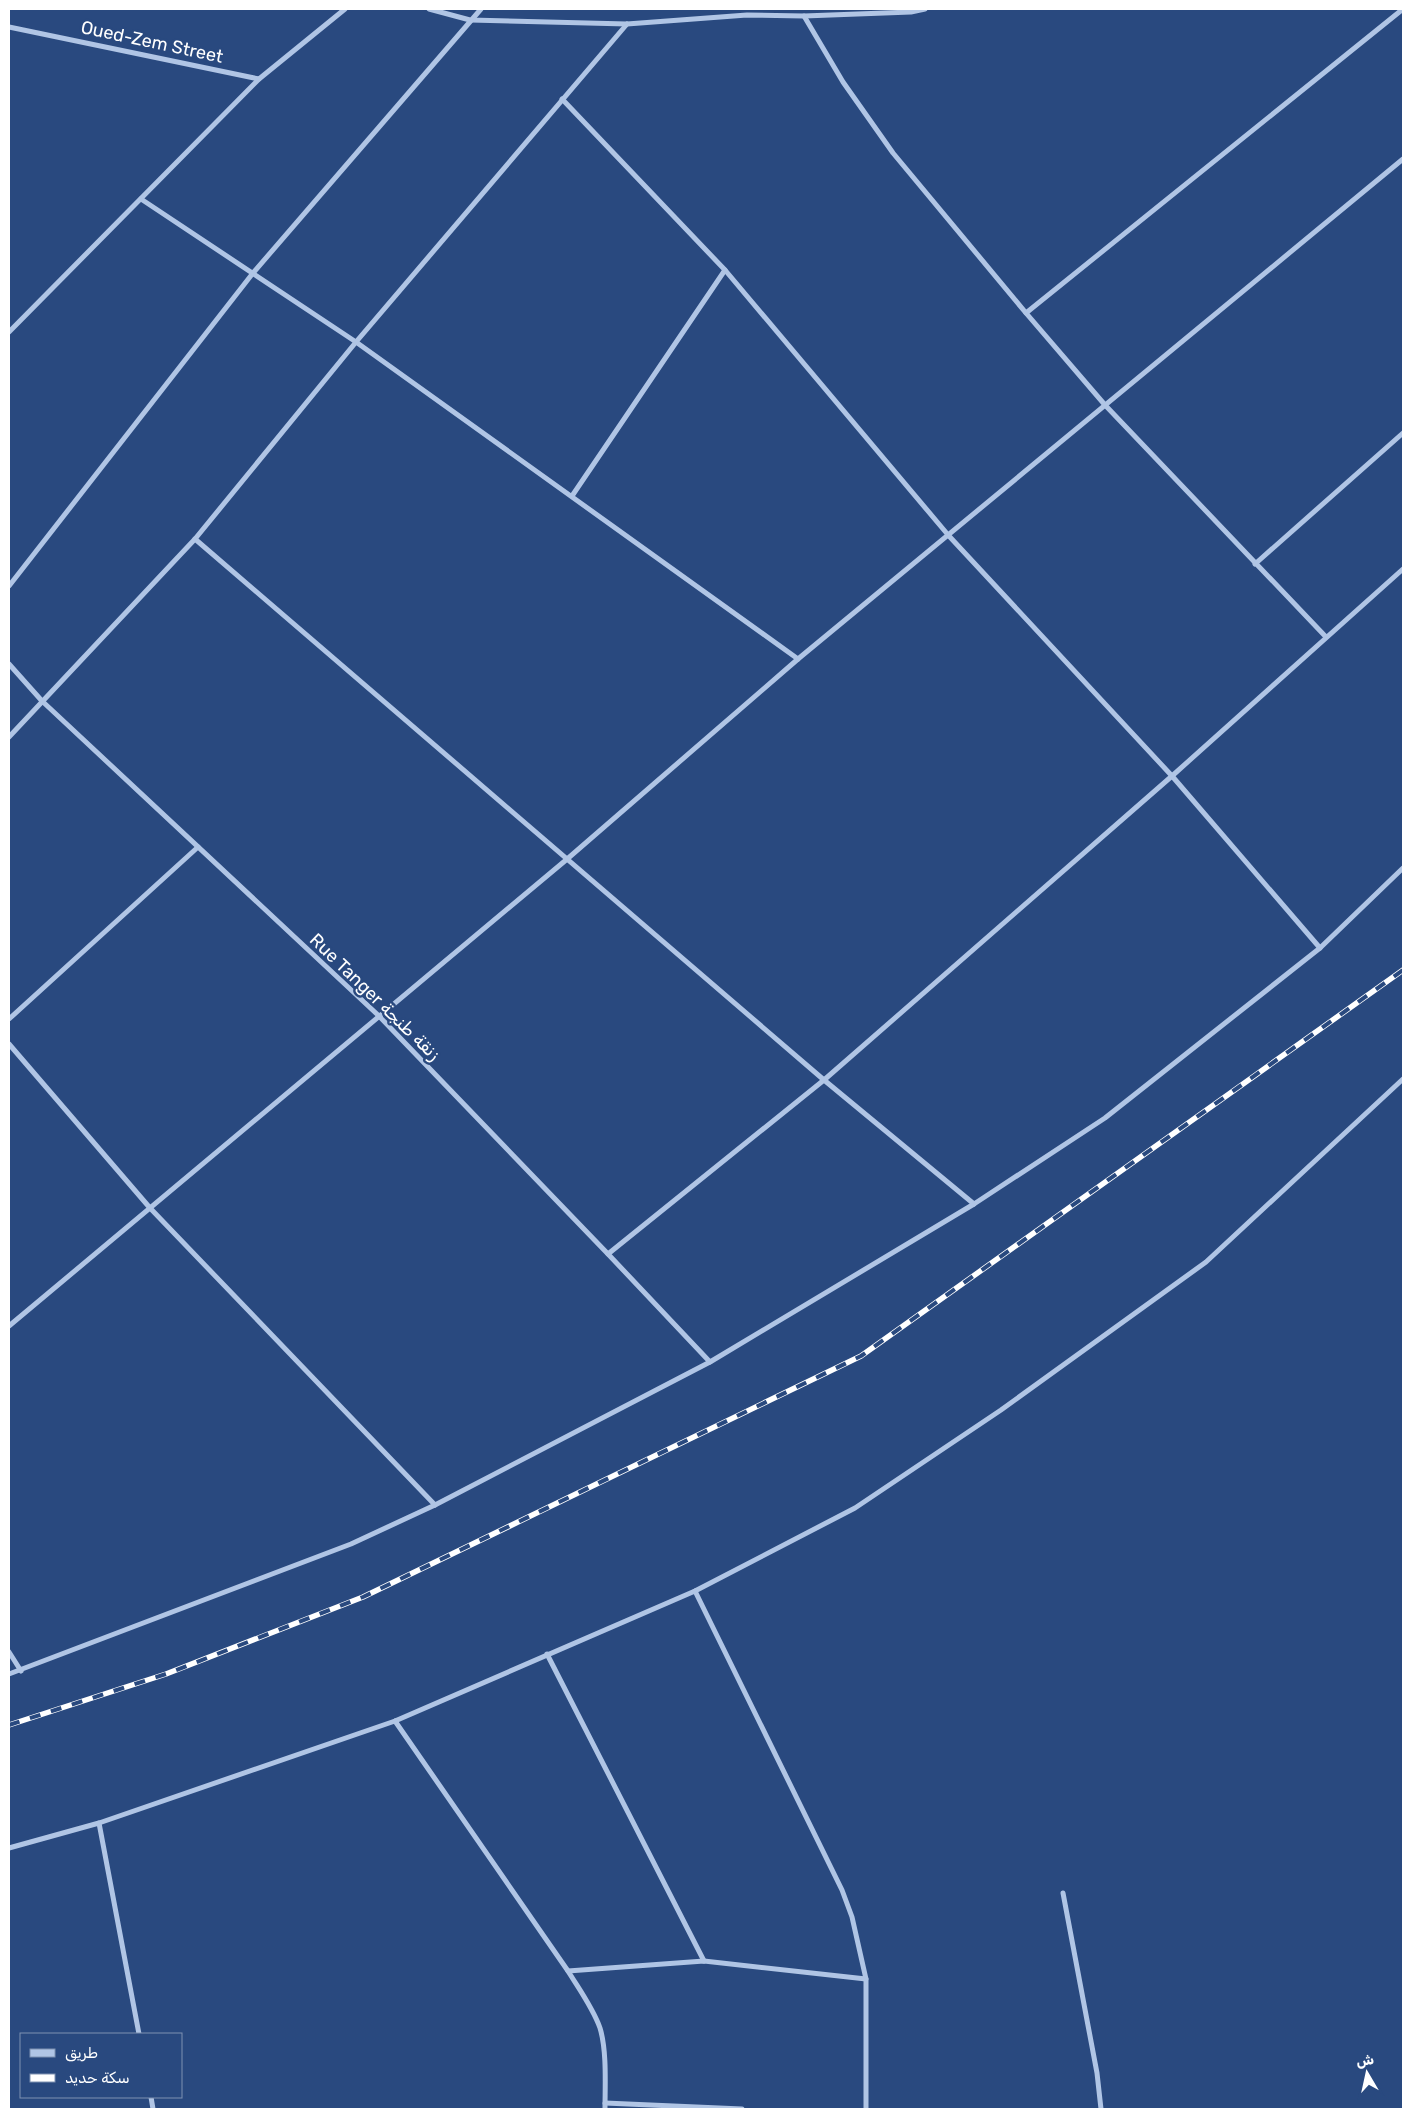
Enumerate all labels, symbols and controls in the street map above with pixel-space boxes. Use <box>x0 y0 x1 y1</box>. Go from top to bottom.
street label: Oued-Zem Street <box>79 16 225 68</box>
street label: Rue Tanger زنقة طنجة <box>305 929 445 1065</box>
legend <box>20 2033 182 2098</box>
text: طريق <box>65 2044 98 2062</box>
north arrow <box>1342 2048 1392 2098</box>
text: ش <box>1355 2051 1375 2070</box>
text: سكة حديد <box>65 2069 130 2087</box>

